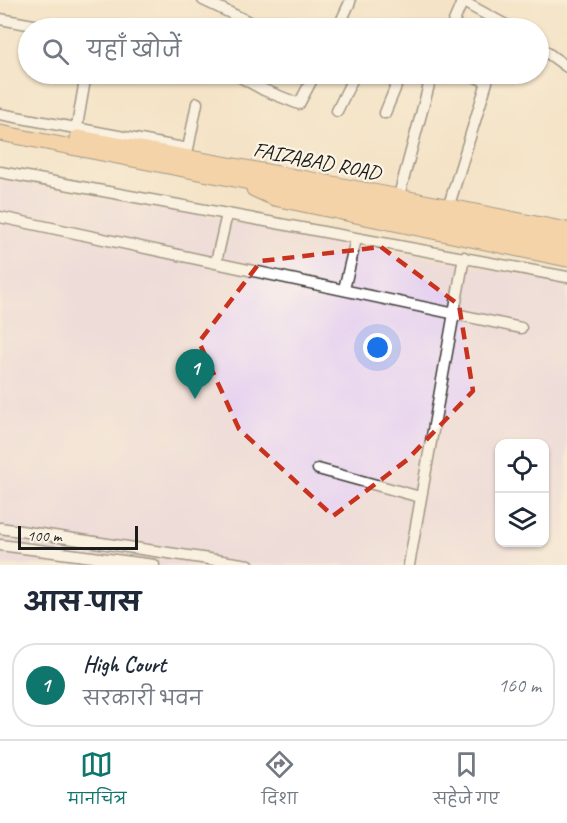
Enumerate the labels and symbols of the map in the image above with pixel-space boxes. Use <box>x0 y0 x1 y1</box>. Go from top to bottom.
street label: FAIZABAD ROAD <box>251 136 384 186</box>
your location <box>363 333 392 362</box>
pin: 1 <box>176 350 214 399</box>
scale bar <box>18 523 138 550</box>

